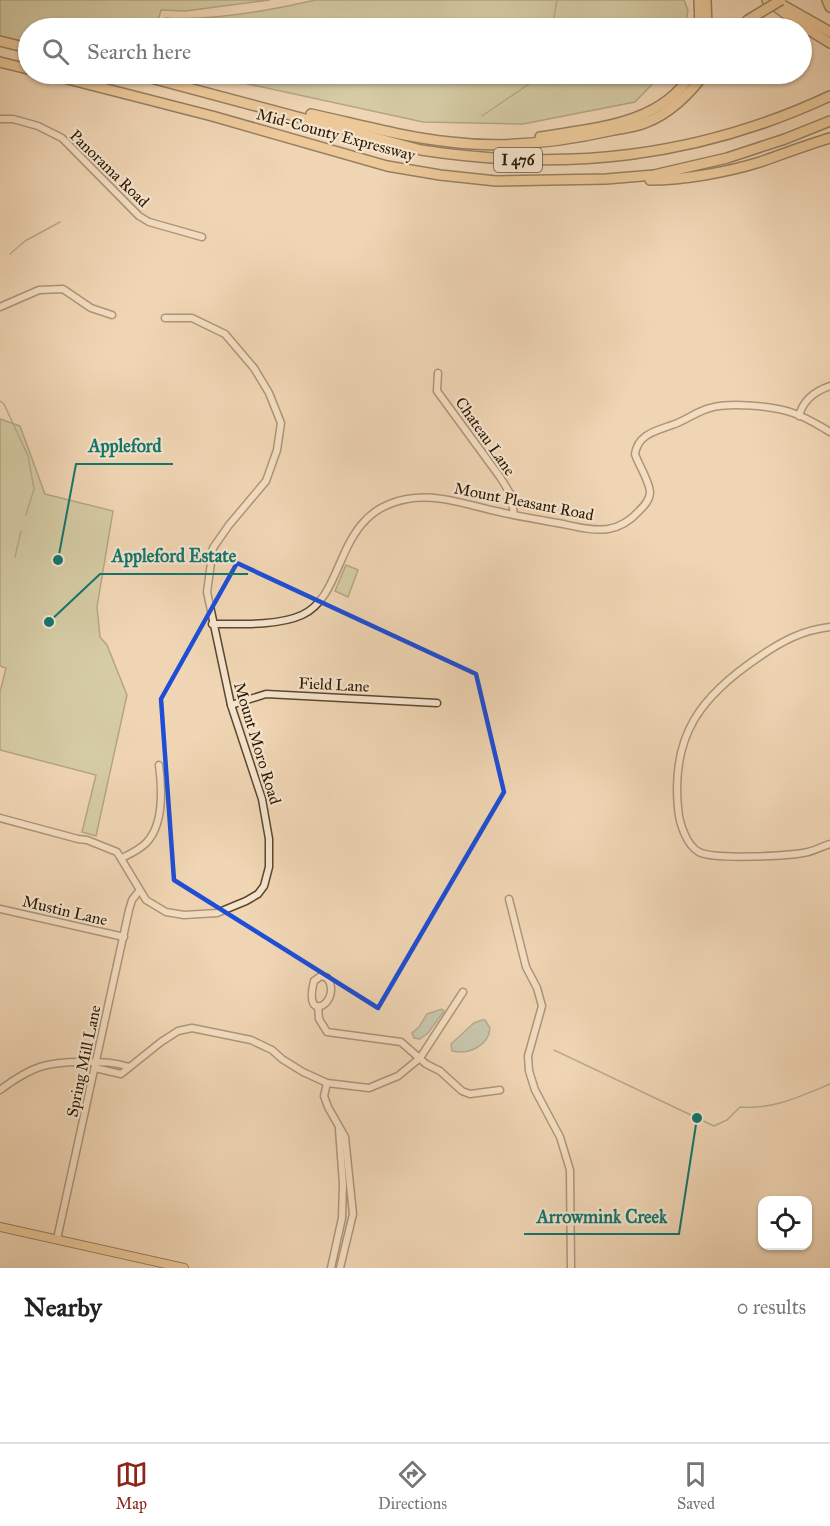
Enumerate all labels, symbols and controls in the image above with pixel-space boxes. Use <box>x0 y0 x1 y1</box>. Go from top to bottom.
search box <box>18 18 812 84</box>
icon: search <box>39 35 72 68</box>
text: Search here <box>87 38 191 65</box>
street label: Mid-County Expressway <box>254 104 418 165</box>
street label: Panorama Road <box>66 126 153 211</box>
road number: I 476 <box>494 148 542 172</box>
street label: Chateau Lane <box>452 393 520 479</box>
callout: Appleford <box>76 428 173 464</box>
text: Appleford <box>87 435 163 458</box>
street label: Mount Pleasant Road <box>452 479 595 524</box>
callout: Appleford Estate <box>100 538 248 574</box>
text: Appleford Estate <box>111 545 237 568</box>
street label: Field Lane <box>298 673 370 696</box>
street label: Mount Moro Road <box>230 680 285 807</box>
street label: Mustin Lane <box>20 891 110 930</box>
street label: Spring Mill Lane <box>62 1003 106 1119</box>
map controls <box>758 1196 812 1250</box>
button: locate <box>758 1196 812 1250</box>
callout: Arrowmink Creek <box>524 1198 679 1234</box>
text: Arrowmink Creek <box>536 1206 668 1228</box>
text: Nearby <box>24 1291 102 1323</box>
text: 0 results <box>737 1295 806 1319</box>
tab: Map <box>115 1458 148 1513</box>
tab: Directions <box>378 1458 447 1513</box>
tab: Saved <box>677 1458 715 1513</box>

